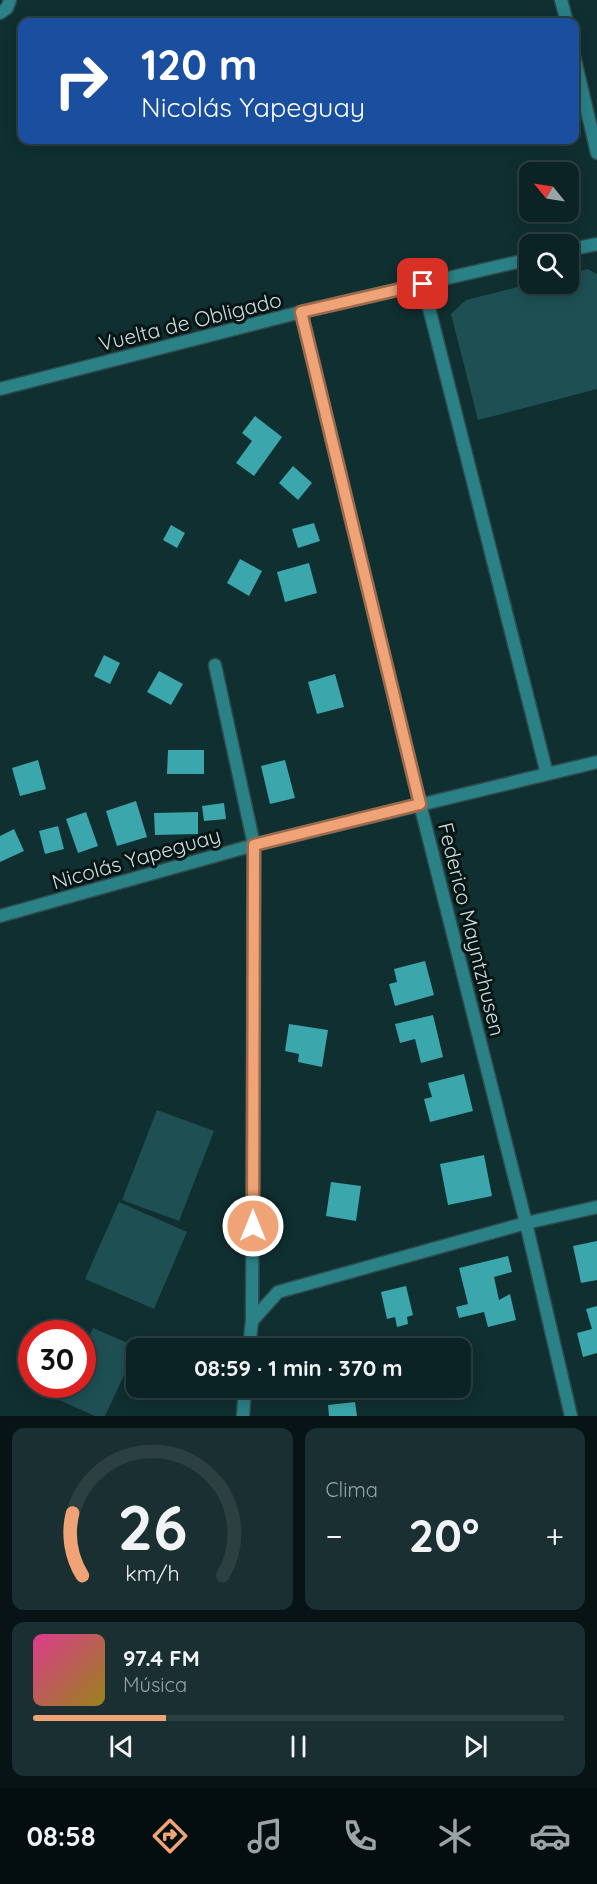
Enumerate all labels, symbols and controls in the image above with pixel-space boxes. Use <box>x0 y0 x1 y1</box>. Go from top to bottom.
text: 120 m <box>141 38 258 91</box>
icon: right <box>42 42 120 120</box>
text: Nicolás Yapeguay <box>141 90 365 124</box>
north arrow <box>519 162 579 222</box>
map controls <box>519 162 579 294</box>
button: search <box>519 234 579 294</box>
pin <box>397 258 448 309</box>
icon: arrive <box>406 267 439 300</box>
street label: Vuelta de Obligado <box>96 286 284 356</box>
street label: Federico Mayntzhusen <box>433 820 511 1038</box>
street label: Nicolás Yapeguay <box>49 821 223 895</box>
position arrow <box>221 1194 285 1258</box>
speed limit sign: 30 <box>18 1320 96 1398</box>
text: 08:59 · 1 min · 370 m <box>194 1354 403 1382</box>
text: Clima <box>326 1477 378 1502</box>
text: 26 <box>117 1488 187 1566</box>
text: 20° <box>409 1507 479 1563</box>
text: − <box>326 1515 343 1556</box>
text: + <box>545 1515 564 1556</box>
text: km/h <box>125 1560 179 1586</box>
text: 97.4 FM <box>123 1644 200 1672</box>
text: Música <box>123 1672 187 1697</box>
icon: previous <box>105 1730 138 1763</box>
icon: pause <box>282 1730 315 1763</box>
icon: next <box>459 1730 492 1763</box>
icon: directions <box>149 1815 191 1857</box>
icon: music <box>244 1815 286 1857</box>
icon: phone <box>339 1815 381 1857</box>
icon: climate <box>434 1815 476 1857</box>
icon: car <box>529 1815 571 1857</box>
text: 08:58 <box>26 1819 96 1853</box>

